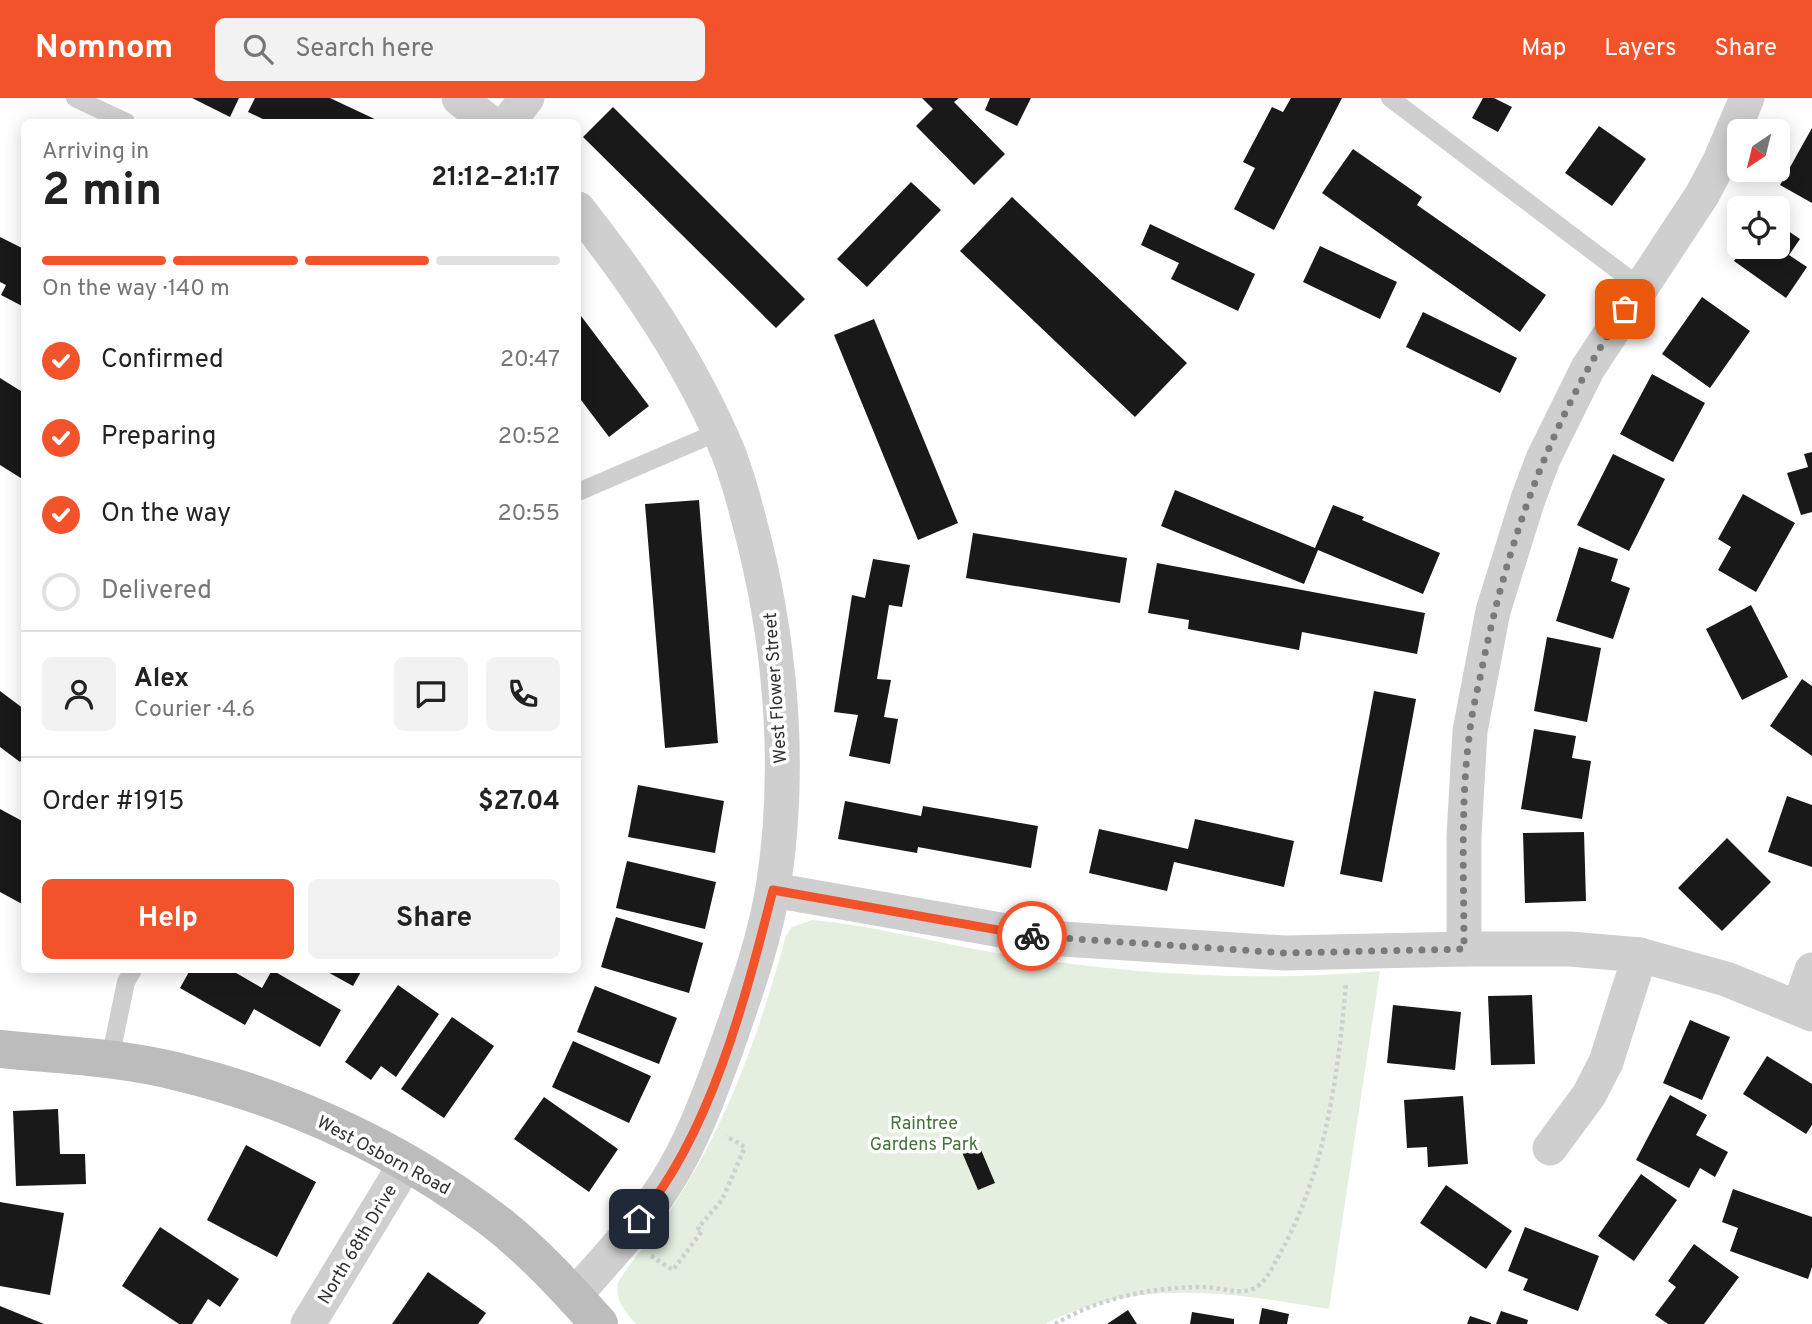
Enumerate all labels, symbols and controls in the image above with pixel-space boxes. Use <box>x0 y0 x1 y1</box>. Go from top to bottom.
search box <box>215 18 705 81</box>
text: Nomnom <box>35 28 173 70</box>
icon: search <box>239 30 277 68</box>
text: Search here <box>295 33 434 66</box>
text: Map <box>1521 34 1566 64</box>
text: Layers <box>1604 34 1676 64</box>
text: Share <box>1714 34 1777 64</box>
north arrow <box>1727 119 1790 182</box>
map controls <box>1727 119 1790 259</box>
text: Arriving in <box>42 138 149 167</box>
text: 21:12–21:17 <box>431 162 560 195</box>
text: 2 min <box>42 163 162 222</box>
button: locate <box>1727 196 1790 259</box>
text: On the way · 140 m <box>42 275 230 304</box>
pin <box>1595 279 1655 339</box>
icon: bag <box>1606 290 1644 328</box>
icon: check <box>42 342 80 380</box>
text: Confirmed <box>101 344 224 377</box>
text: 20:47 <box>500 346 560 375</box>
icon: check <box>42 419 80 457</box>
text: Preparing <box>101 421 216 454</box>
text: 20:52 <box>498 423 560 452</box>
icon: check <box>42 496 80 534</box>
text: On the way <box>101 498 231 531</box>
text: 20:55 <box>497 500 560 529</box>
text: Delivered <box>101 575 212 608</box>
street label: West Flower Street <box>760 611 793 764</box>
button: person <box>42 657 116 731</box>
button: chat <box>394 657 468 731</box>
button: phone <box>486 657 560 731</box>
text: Alex <box>134 663 189 696</box>
text: Courier · 4.6 <box>134 696 255 725</box>
text: Order #1915 <box>42 786 184 819</box>
text: $27.04 <box>478 786 560 819</box>
button: Help <box>42 879 294 959</box>
button: Share <box>308 879 560 959</box>
courier <box>997 901 1067 971</box>
icon: bike <box>1013 917 1051 955</box>
street label: West Osborn Road <box>313 1111 454 1201</box>
park label: Raintree Gardens Park <box>870 1113 978 1157</box>
street label: North 68th Drive <box>313 1181 403 1309</box>
pin <box>609 1189 669 1249</box>
icon: home <box>620 1200 658 1238</box>

